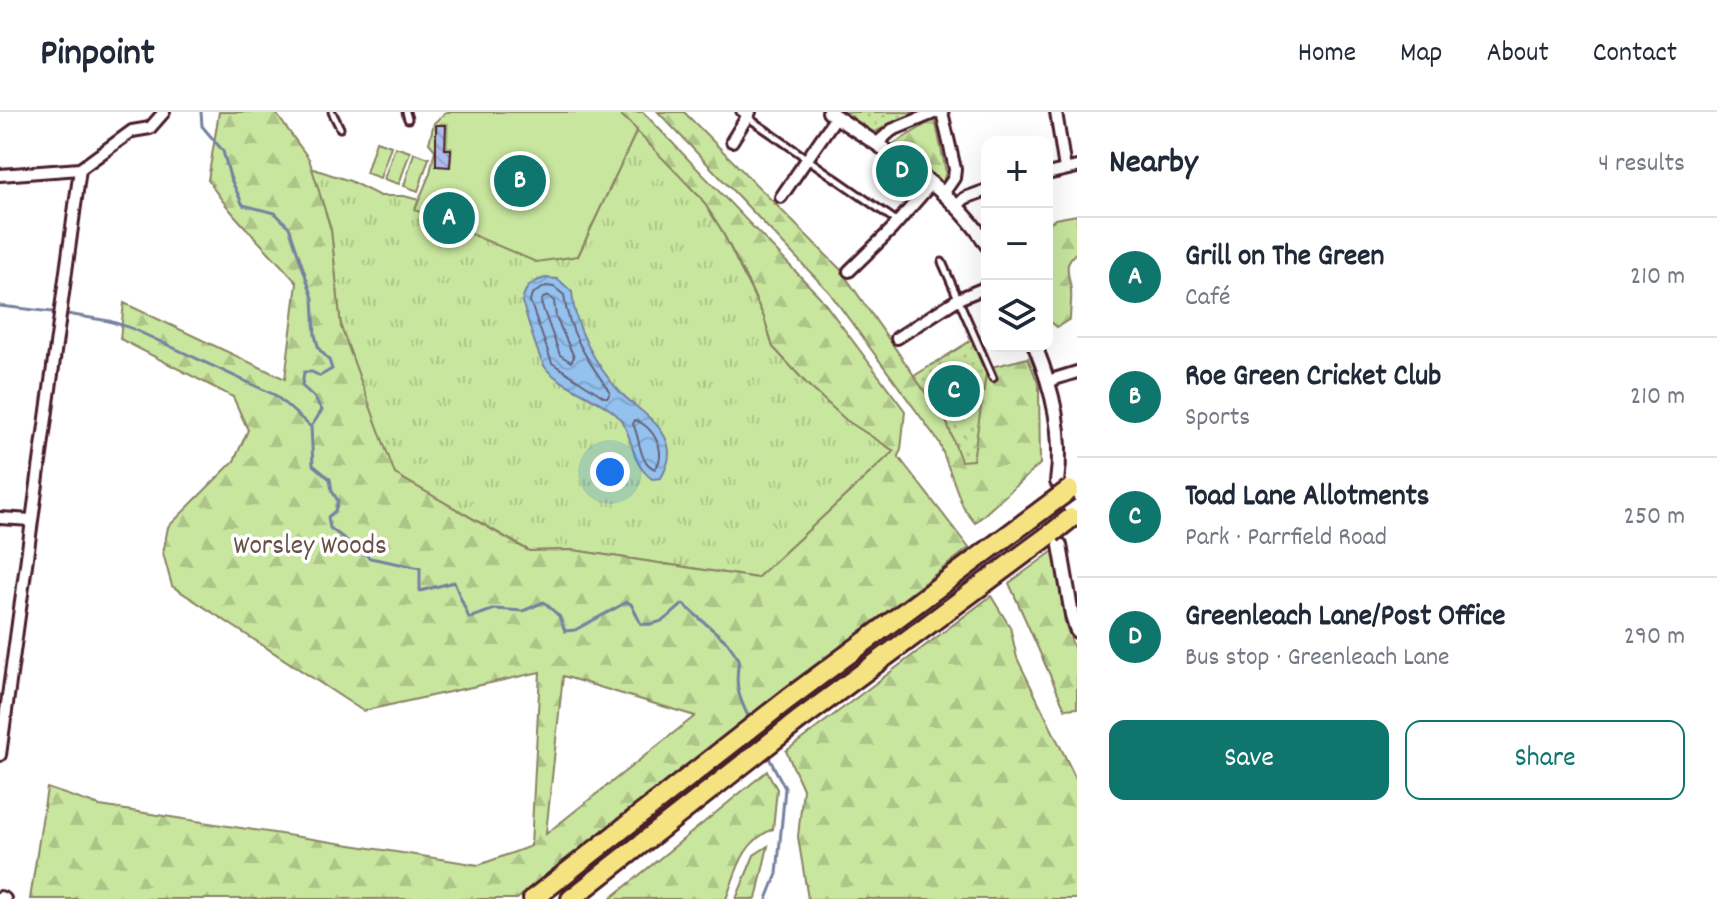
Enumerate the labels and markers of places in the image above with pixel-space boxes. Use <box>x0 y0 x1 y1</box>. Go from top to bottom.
pin: D <box>876 141 928 201</box>
pin: B <box>494 151 546 211</box>
pin: A <box>423 188 475 248</box>
pin: C <box>928 361 980 421</box>

